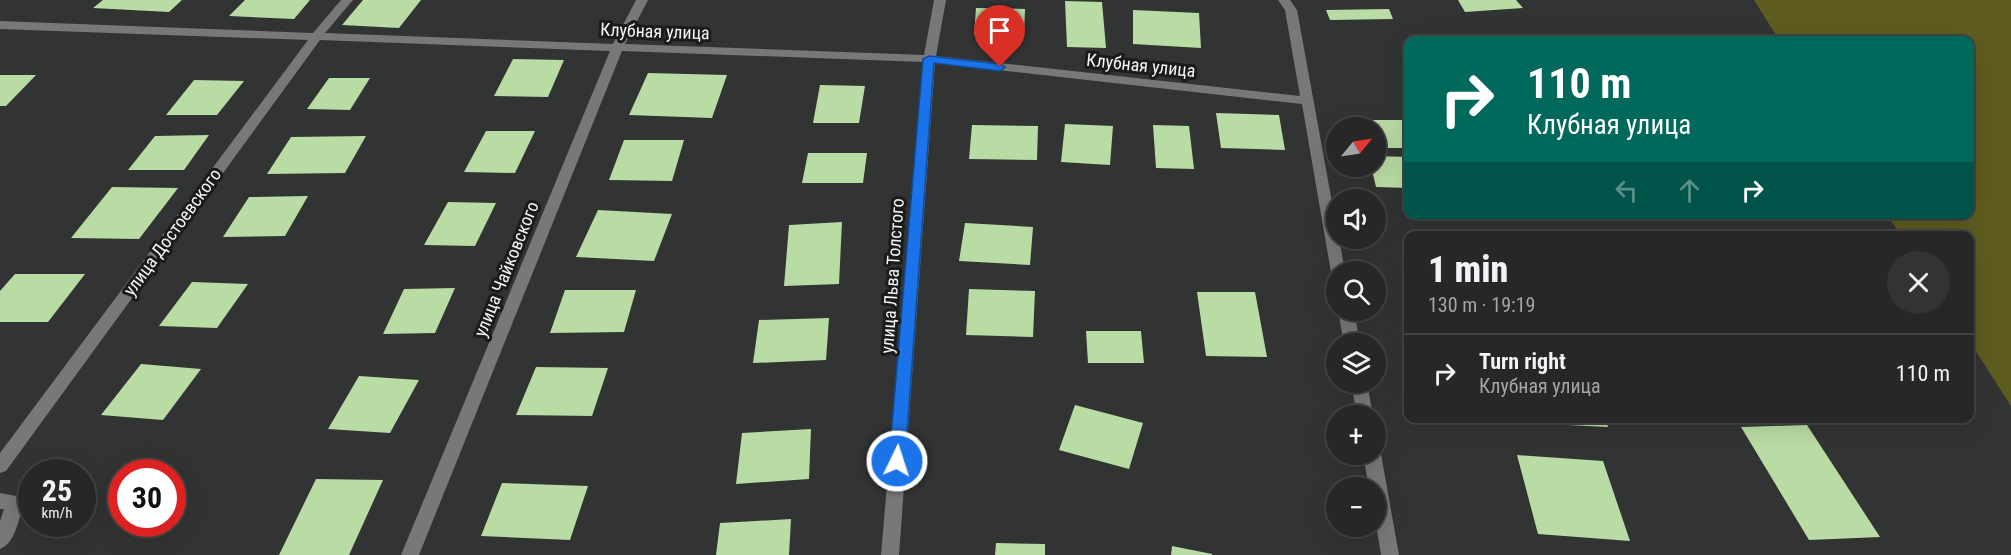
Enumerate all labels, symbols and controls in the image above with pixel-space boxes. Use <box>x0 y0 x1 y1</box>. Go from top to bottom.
pin <box>974 5 1025 67</box>
icon: arrive <box>983 14 1016 47</box>
street label: Клубная улица <box>600 19 710 43</box>
street label: Клубная улица <box>1085 49 1197 81</box>
text: 110 m <box>1527 59 1632 108</box>
icon: right <box>1428 60 1506 138</box>
text: Клубная улица <box>1527 109 1691 141</box>
north arrow <box>1326 117 1386 177</box>
map controls <box>1326 117 1386 537</box>
street label: улица Достоевского <box>119 164 225 300</box>
icon: left <box>1610 174 1643 207</box>
icon: ahead <box>1673 174 1706 207</box>
icon: right <box>1736 174 1769 207</box>
button: sound <box>1326 189 1386 249</box>
street label: улица Чайковского <box>469 198 543 340</box>
street label: улица Льва Толстого <box>876 198 908 354</box>
text: 1 min <box>1428 249 1508 291</box>
button: close <box>1887 251 1950 314</box>
button: search <box>1326 261 1386 321</box>
text: 130 m · 19:19 <box>1428 293 1535 317</box>
button: layers <box>1326 333 1386 393</box>
text: Turn right <box>1479 349 1566 374</box>
icon: right <box>1428 357 1461 390</box>
text: 110 m <box>1896 361 1950 386</box>
text: Клубная улица <box>1479 374 1601 398</box>
button: + <box>1326 405 1386 465</box>
position arrow <box>865 429 929 493</box>
speed limit sign: 30 <box>108 459 186 537</box>
text: 25 <box>42 473 72 508</box>
button: − <box>1326 477 1386 537</box>
text: km/h <box>42 504 72 522</box>

